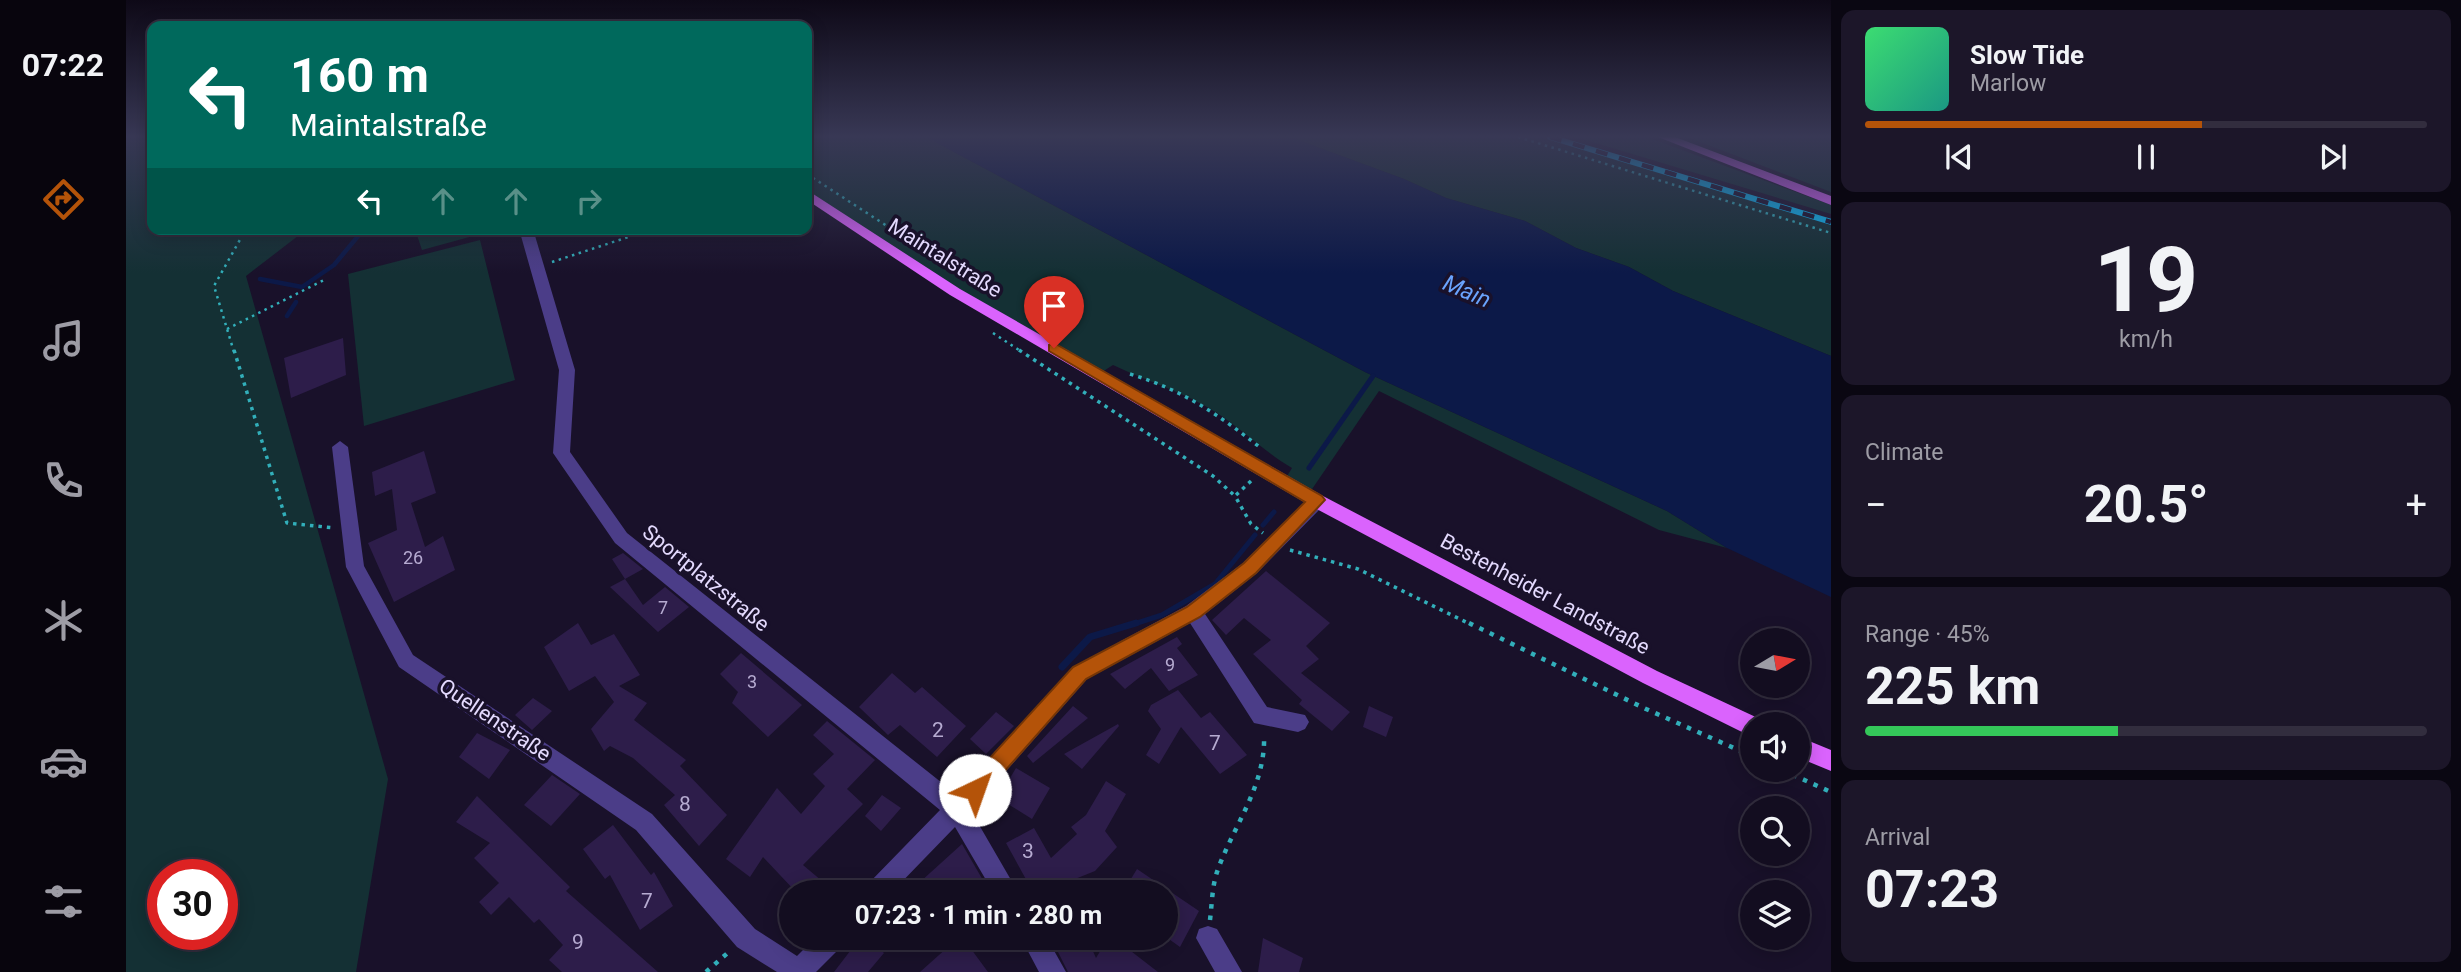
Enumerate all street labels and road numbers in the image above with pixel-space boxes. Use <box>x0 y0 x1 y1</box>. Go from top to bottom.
street label: Maintalstraße <box>884 214 1006 302</box>
street label: Sportplatzstraße <box>638 520 774 636</box>
street label: Bestenheider Landstraße <box>1436 529 1654 659</box>
street label: Quellenstraße <box>435 674 555 766</box>

